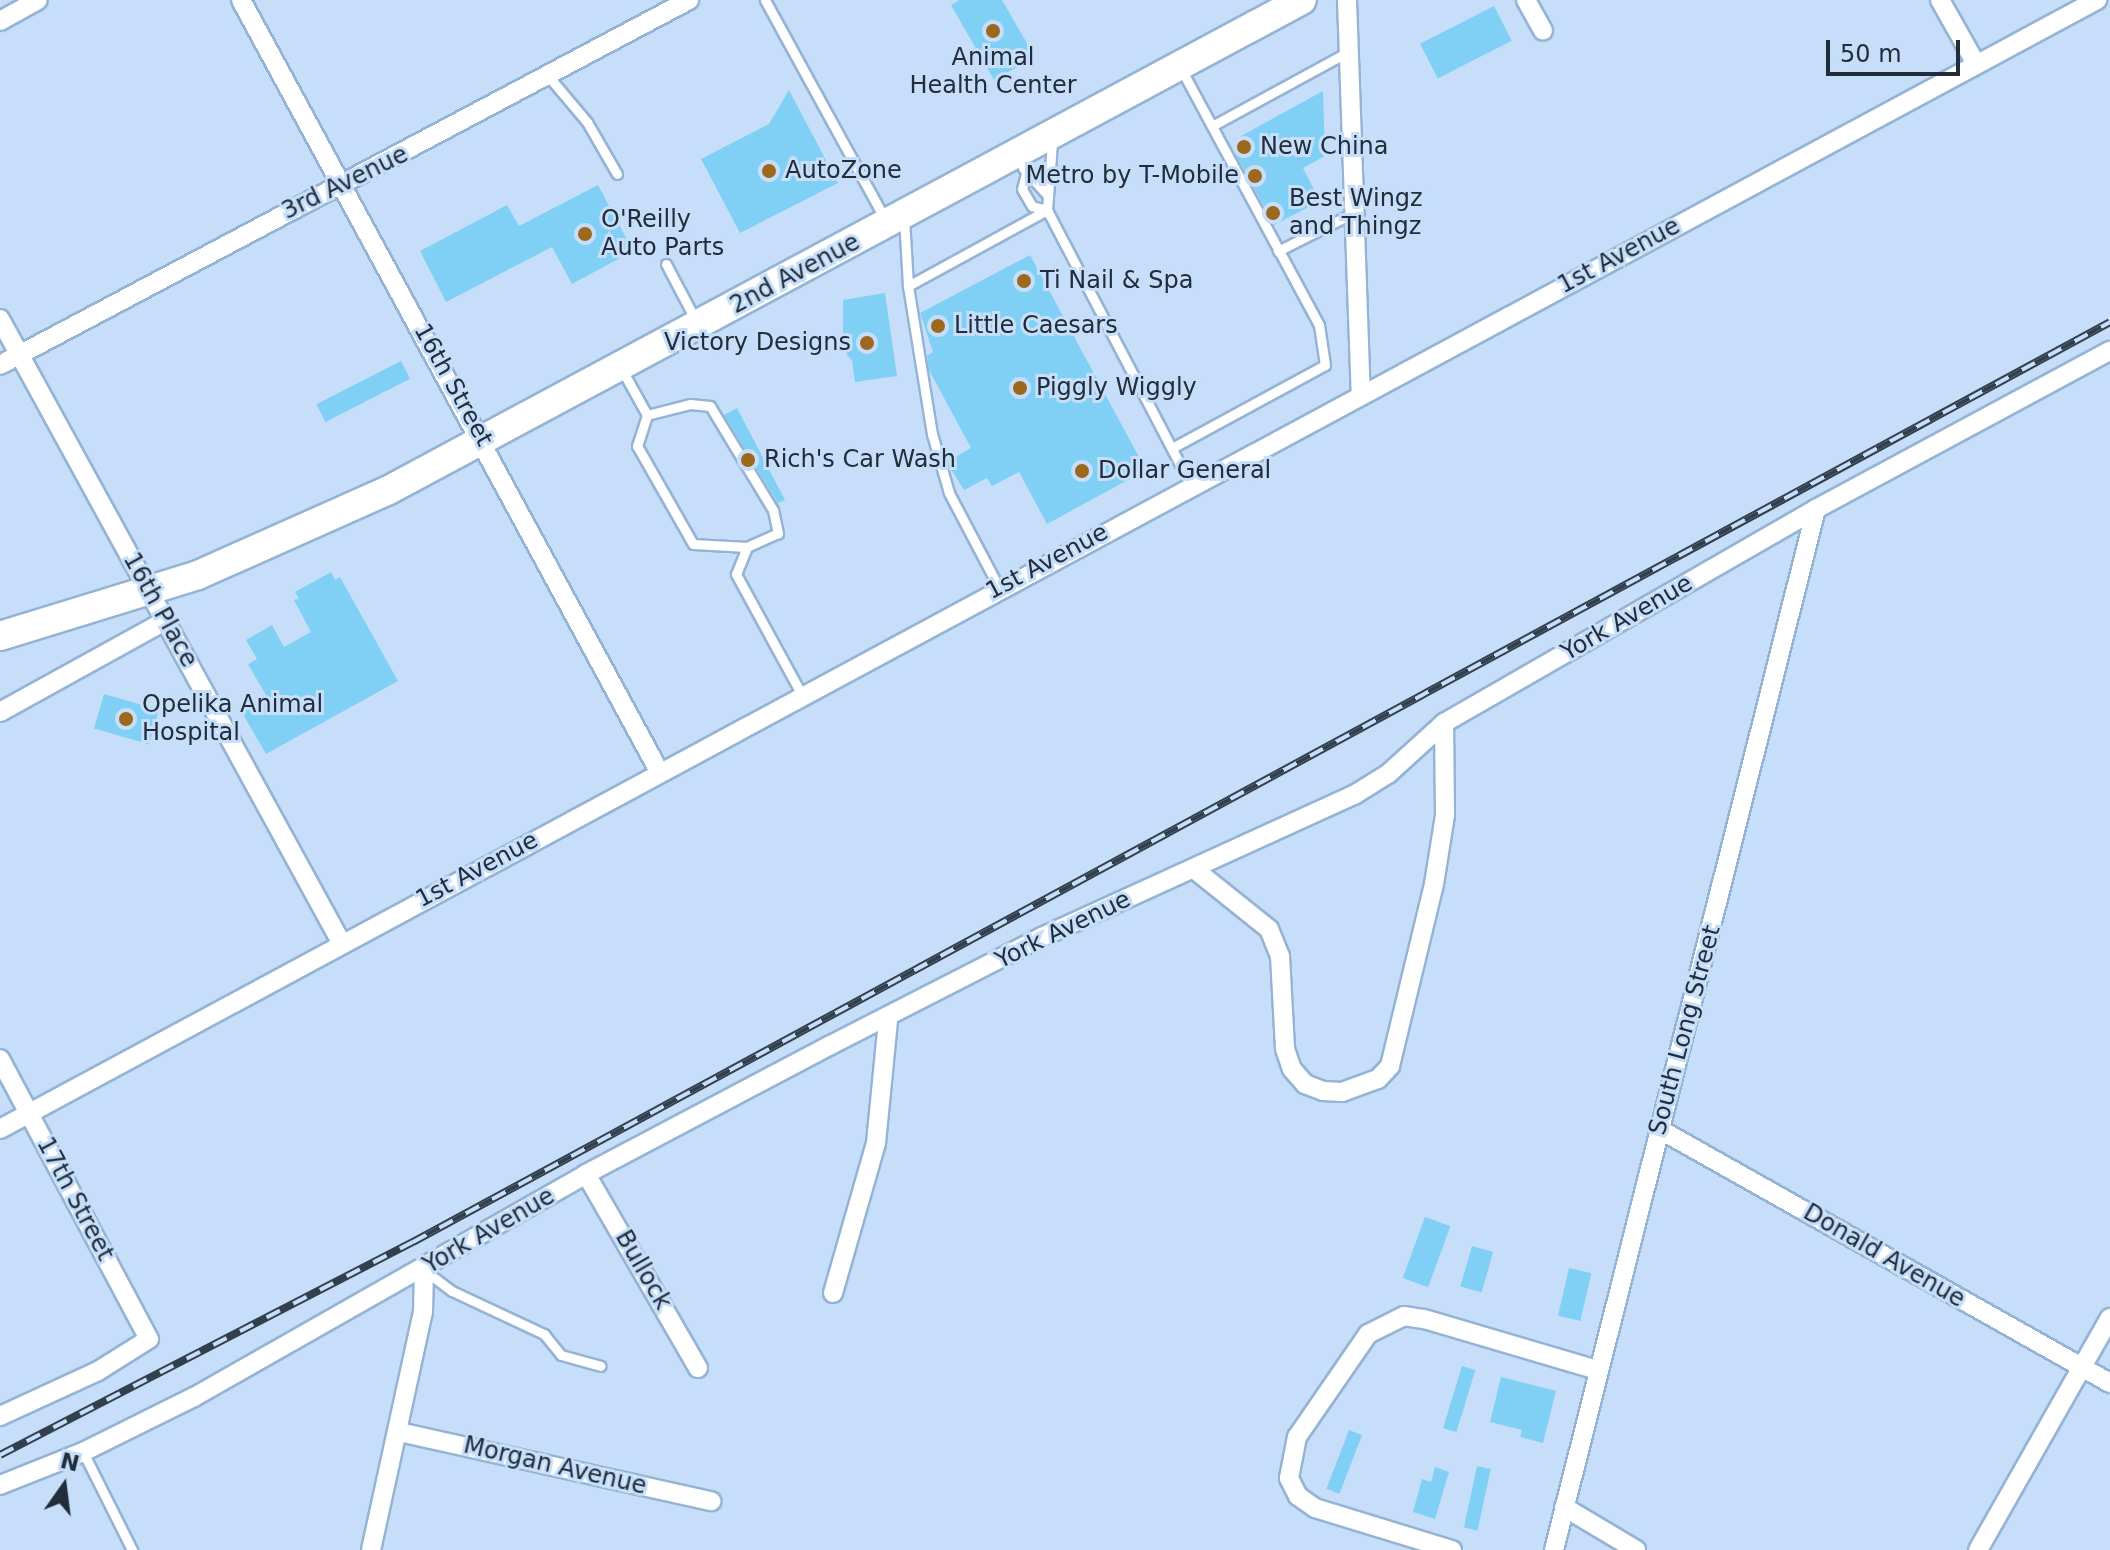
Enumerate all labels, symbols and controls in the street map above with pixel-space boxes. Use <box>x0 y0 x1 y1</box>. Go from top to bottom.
marker: Animal Health Center <box>984 22 1002 40</box>
scale bar <box>1830 24 1964 74</box>
text: 50 m <box>1840 40 1902 68</box>
place label: Animal Health Center <box>909 44 1077 100</box>
place label: New China <box>1260 133 1389 161</box>
marker: New China <box>1235 138 1253 156</box>
street label: 3rd Avenue <box>277 140 413 226</box>
place label: AutoZone <box>785 157 902 185</box>
marker: AutoZone <box>760 162 778 180</box>
place label: Metro by T-Mobile <box>1026 162 1239 190</box>
marker: Metro by T-Mobile <box>1246 167 1264 185</box>
place label: Best Wingz and Thingz <box>1289 185 1423 241</box>
marker: Best Wingz and Thingz <box>1264 204 1282 222</box>
place label: O'Reilly Auto Parts <box>601 206 724 262</box>
street label: 1st Avenue <box>1553 212 1685 300</box>
marker: O'Reilly Auto Parts <box>576 225 594 243</box>
street label: 2nd Avenue <box>725 228 865 320</box>
place label: Ti Nail & Spa <box>1040 267 1193 295</box>
marker: Ti Nail & Spa <box>1015 272 1033 290</box>
place label: Little Caesars <box>954 312 1118 340</box>
marker: Little Caesars <box>929 317 947 335</box>
street label: 16th Street <box>408 319 498 451</box>
place label: Victory Designs <box>664 329 851 357</box>
marker: Victory Designs <box>858 334 876 352</box>
place label: Piggly Wiggly <box>1036 374 1197 402</box>
marker: Piggly Wiggly <box>1011 379 1029 397</box>
place label: Rich's Car Wash <box>764 446 956 474</box>
marker: Rich's Car Wash <box>739 451 757 469</box>
place label: Dollar General <box>1098 457 1271 485</box>
marker: Dollar General <box>1073 462 1091 480</box>
street label: 1st Avenue <box>981 518 1113 606</box>
street label: 16th Place <box>117 548 203 672</box>
street label: York Avenue <box>1556 569 1698 667</box>
place label: Opelika Animal Hospital <box>142 691 323 747</box>
marker: Opelika Animal Hospital <box>117 710 135 728</box>
street label: 1st Avenue <box>411 826 543 914</box>
street label: York Avenue <box>991 885 1135 975</box>
street label: South Long Street <box>1643 922 1727 1138</box>
street label: 17th Street <box>30 1132 120 1266</box>
street label: York Avenue <box>418 1182 560 1280</box>
street label: Donald Avenue <box>1798 1198 1970 1314</box>
street label: Bullock <box>609 1225 677 1315</box>
street label: Morgan Avenue <box>461 1431 649 1501</box>
north arrow <box>24 1446 104 1526</box>
text: N <box>58 1448 82 1477</box>

